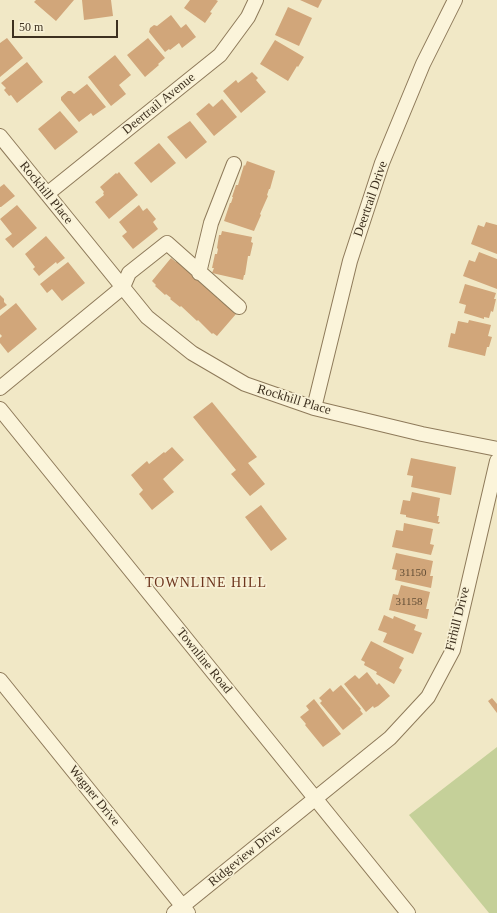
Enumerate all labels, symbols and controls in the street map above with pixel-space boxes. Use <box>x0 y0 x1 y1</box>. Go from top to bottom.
scale bar <box>14 12 120 38</box>
text: 50 m <box>19 20 43 34</box>
street label: Deertrail Avenue <box>120 70 198 138</box>
street label: Rockhill Place <box>16 158 76 228</box>
street label: Deertrail Drive <box>351 159 391 239</box>
street label: Rockhill Place <box>255 381 333 419</box>
house number: 31150 <box>399 566 427 580</box>
district label: TOWNLINE HILL <box>145 575 267 591</box>
street label: Firhill Drive <box>443 585 473 653</box>
house number: 31158 <box>395 595 423 609</box>
street label: Townline Road <box>173 625 235 697</box>
street label: Wagner Drive <box>65 763 123 829</box>
street label: Ridgeview Drive <box>205 822 285 890</box>

